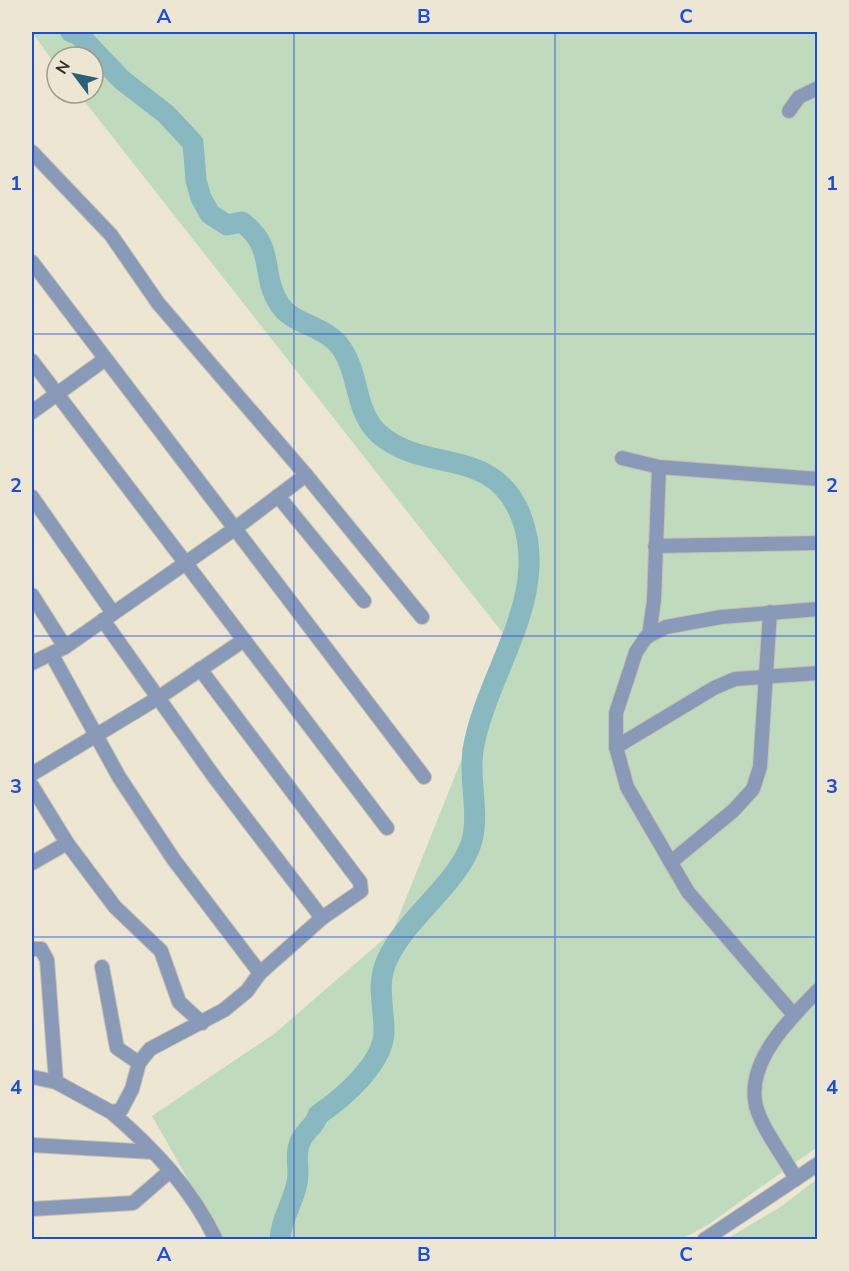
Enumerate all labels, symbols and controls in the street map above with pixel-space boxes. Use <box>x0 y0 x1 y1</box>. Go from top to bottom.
text: A <box>157 3 172 30</box>
text: B <box>417 3 431 30</box>
text: C <box>679 3 693 30</box>
north arrow <box>45 45 105 105</box>
text: N <box>51 57 76 78</box>
text: 1 <box>10 170 22 197</box>
text: 1 <box>826 170 838 197</box>
text: 2 <box>10 472 22 499</box>
text: 2 <box>826 472 838 499</box>
text: 3 <box>10 773 22 800</box>
text: 3 <box>826 773 838 800</box>
text: 4 <box>10 1074 22 1101</box>
text: 4 <box>826 1074 838 1101</box>
text: A <box>157 1241 172 1268</box>
text: B <box>417 1241 431 1268</box>
text: C <box>679 1241 693 1268</box>

